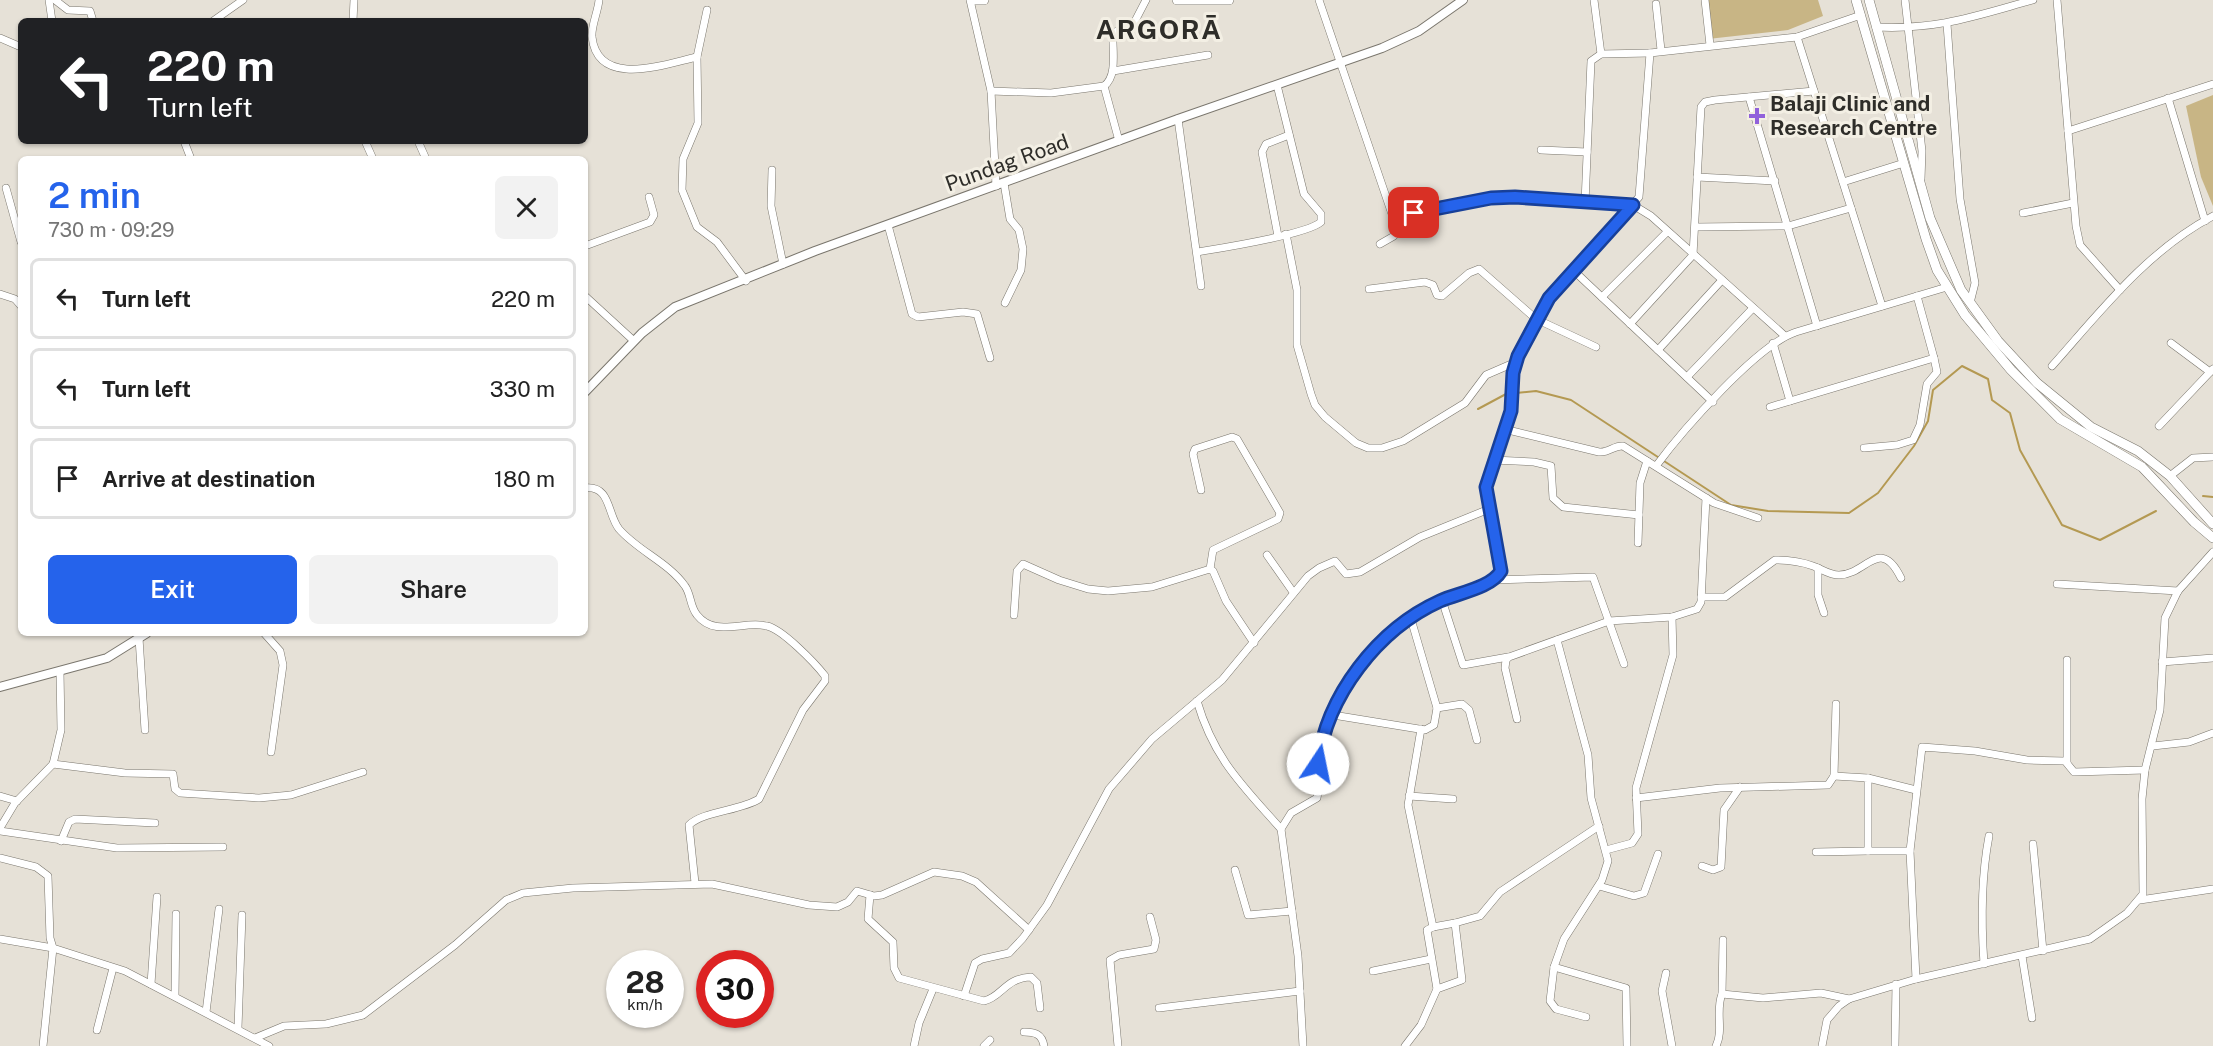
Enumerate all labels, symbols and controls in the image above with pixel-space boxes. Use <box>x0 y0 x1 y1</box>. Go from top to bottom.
district label: ARGORĀ <box>1096 13 1222 45</box>
text: 220 m <box>147 41 275 90</box>
icon: left <box>48 42 126 120</box>
text: Turn left <box>147 91 253 123</box>
place label: Balaji Clinic and Research Centre <box>1770 91 1937 140</box>
marker: Balaji Clinic and Research Centre <box>1748 107 1766 125</box>
street label: Pundag Road <box>942 129 1072 196</box>
text: 2 min <box>48 174 141 216</box>
button: close <box>495 176 558 239</box>
pin <box>1388 187 1439 238</box>
icon: arrive <box>1397 196 1430 229</box>
text: 730 m · 09:29 <box>48 218 175 242</box>
icon: left <box>51 282 84 315</box>
text: Turn left <box>102 286 191 312</box>
text: 220 m <box>491 286 555 312</box>
icon: left <box>51 372 84 405</box>
text: Turn left <box>102 376 191 402</box>
text: 330 m <box>490 376 555 402</box>
icon: arrive <box>51 462 84 495</box>
text: Arrive at destination <box>102 466 315 492</box>
text: 180 m <box>494 466 555 492</box>
button: Exit <box>48 555 297 624</box>
button: Share <box>309 555 558 624</box>
position arrow <box>1286 732 1350 796</box>
speed limit sign: 30 <box>696 950 774 1028</box>
text: 28 <box>625 964 665 1000</box>
text: km/h <box>627 996 663 1013</box>

